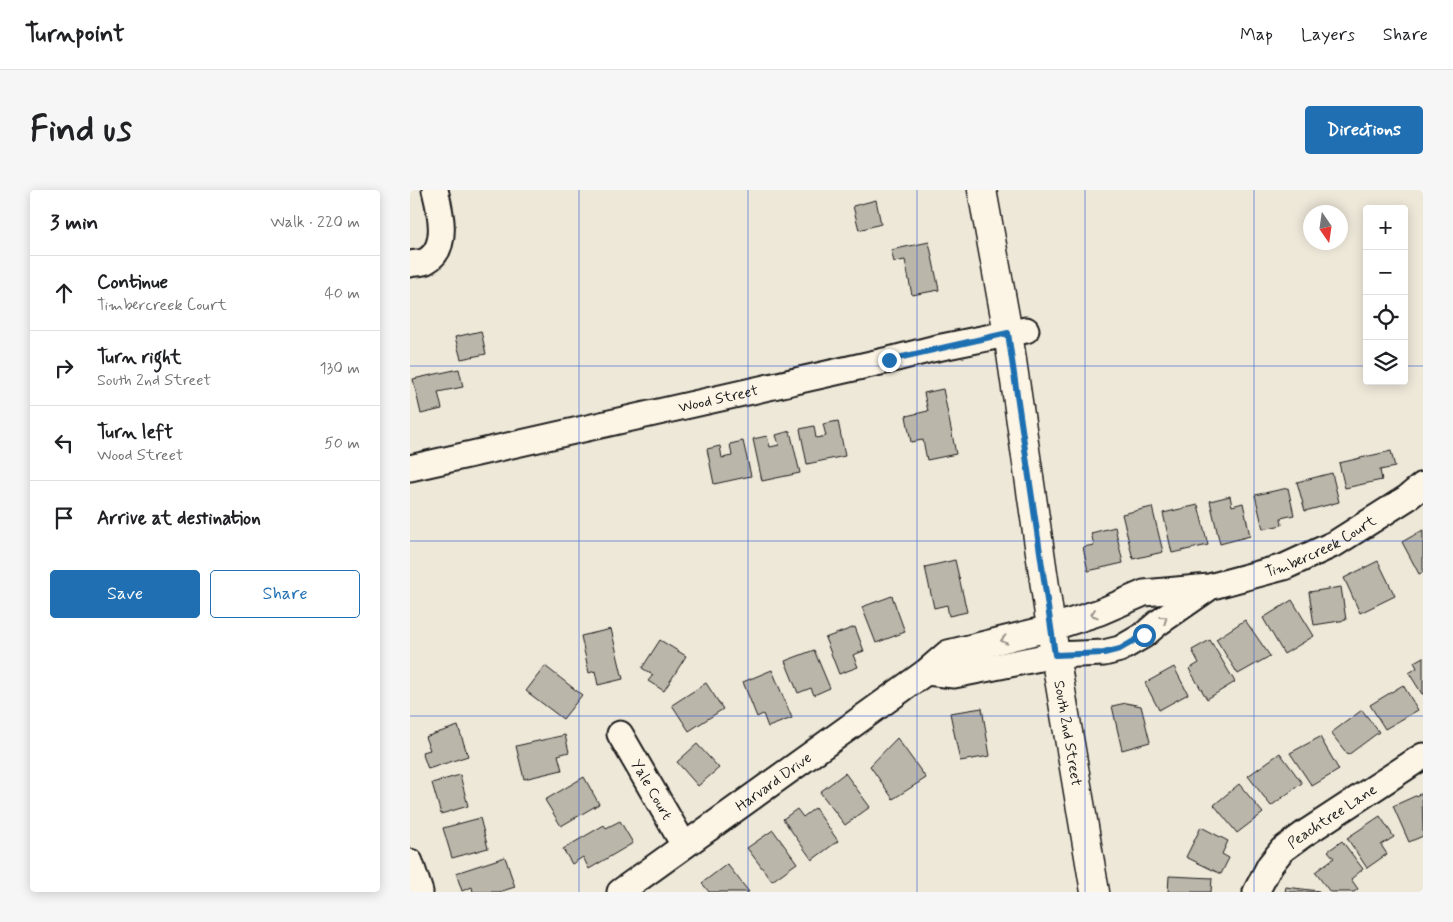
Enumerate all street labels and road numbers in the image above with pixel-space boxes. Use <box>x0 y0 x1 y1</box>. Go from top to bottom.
street label: Wood Street <box>677 381 760 418</box>
street label: Timbercreek Court <box>1263 511 1380 583</box>
street label: South 2nd Street <box>1048 679 1086 788</box>
street label: Harvard Drive <box>732 748 816 817</box>
street label: Yale Court <box>626 756 677 824</box>
street label: Peachtree Lane <box>1284 780 1381 854</box>

